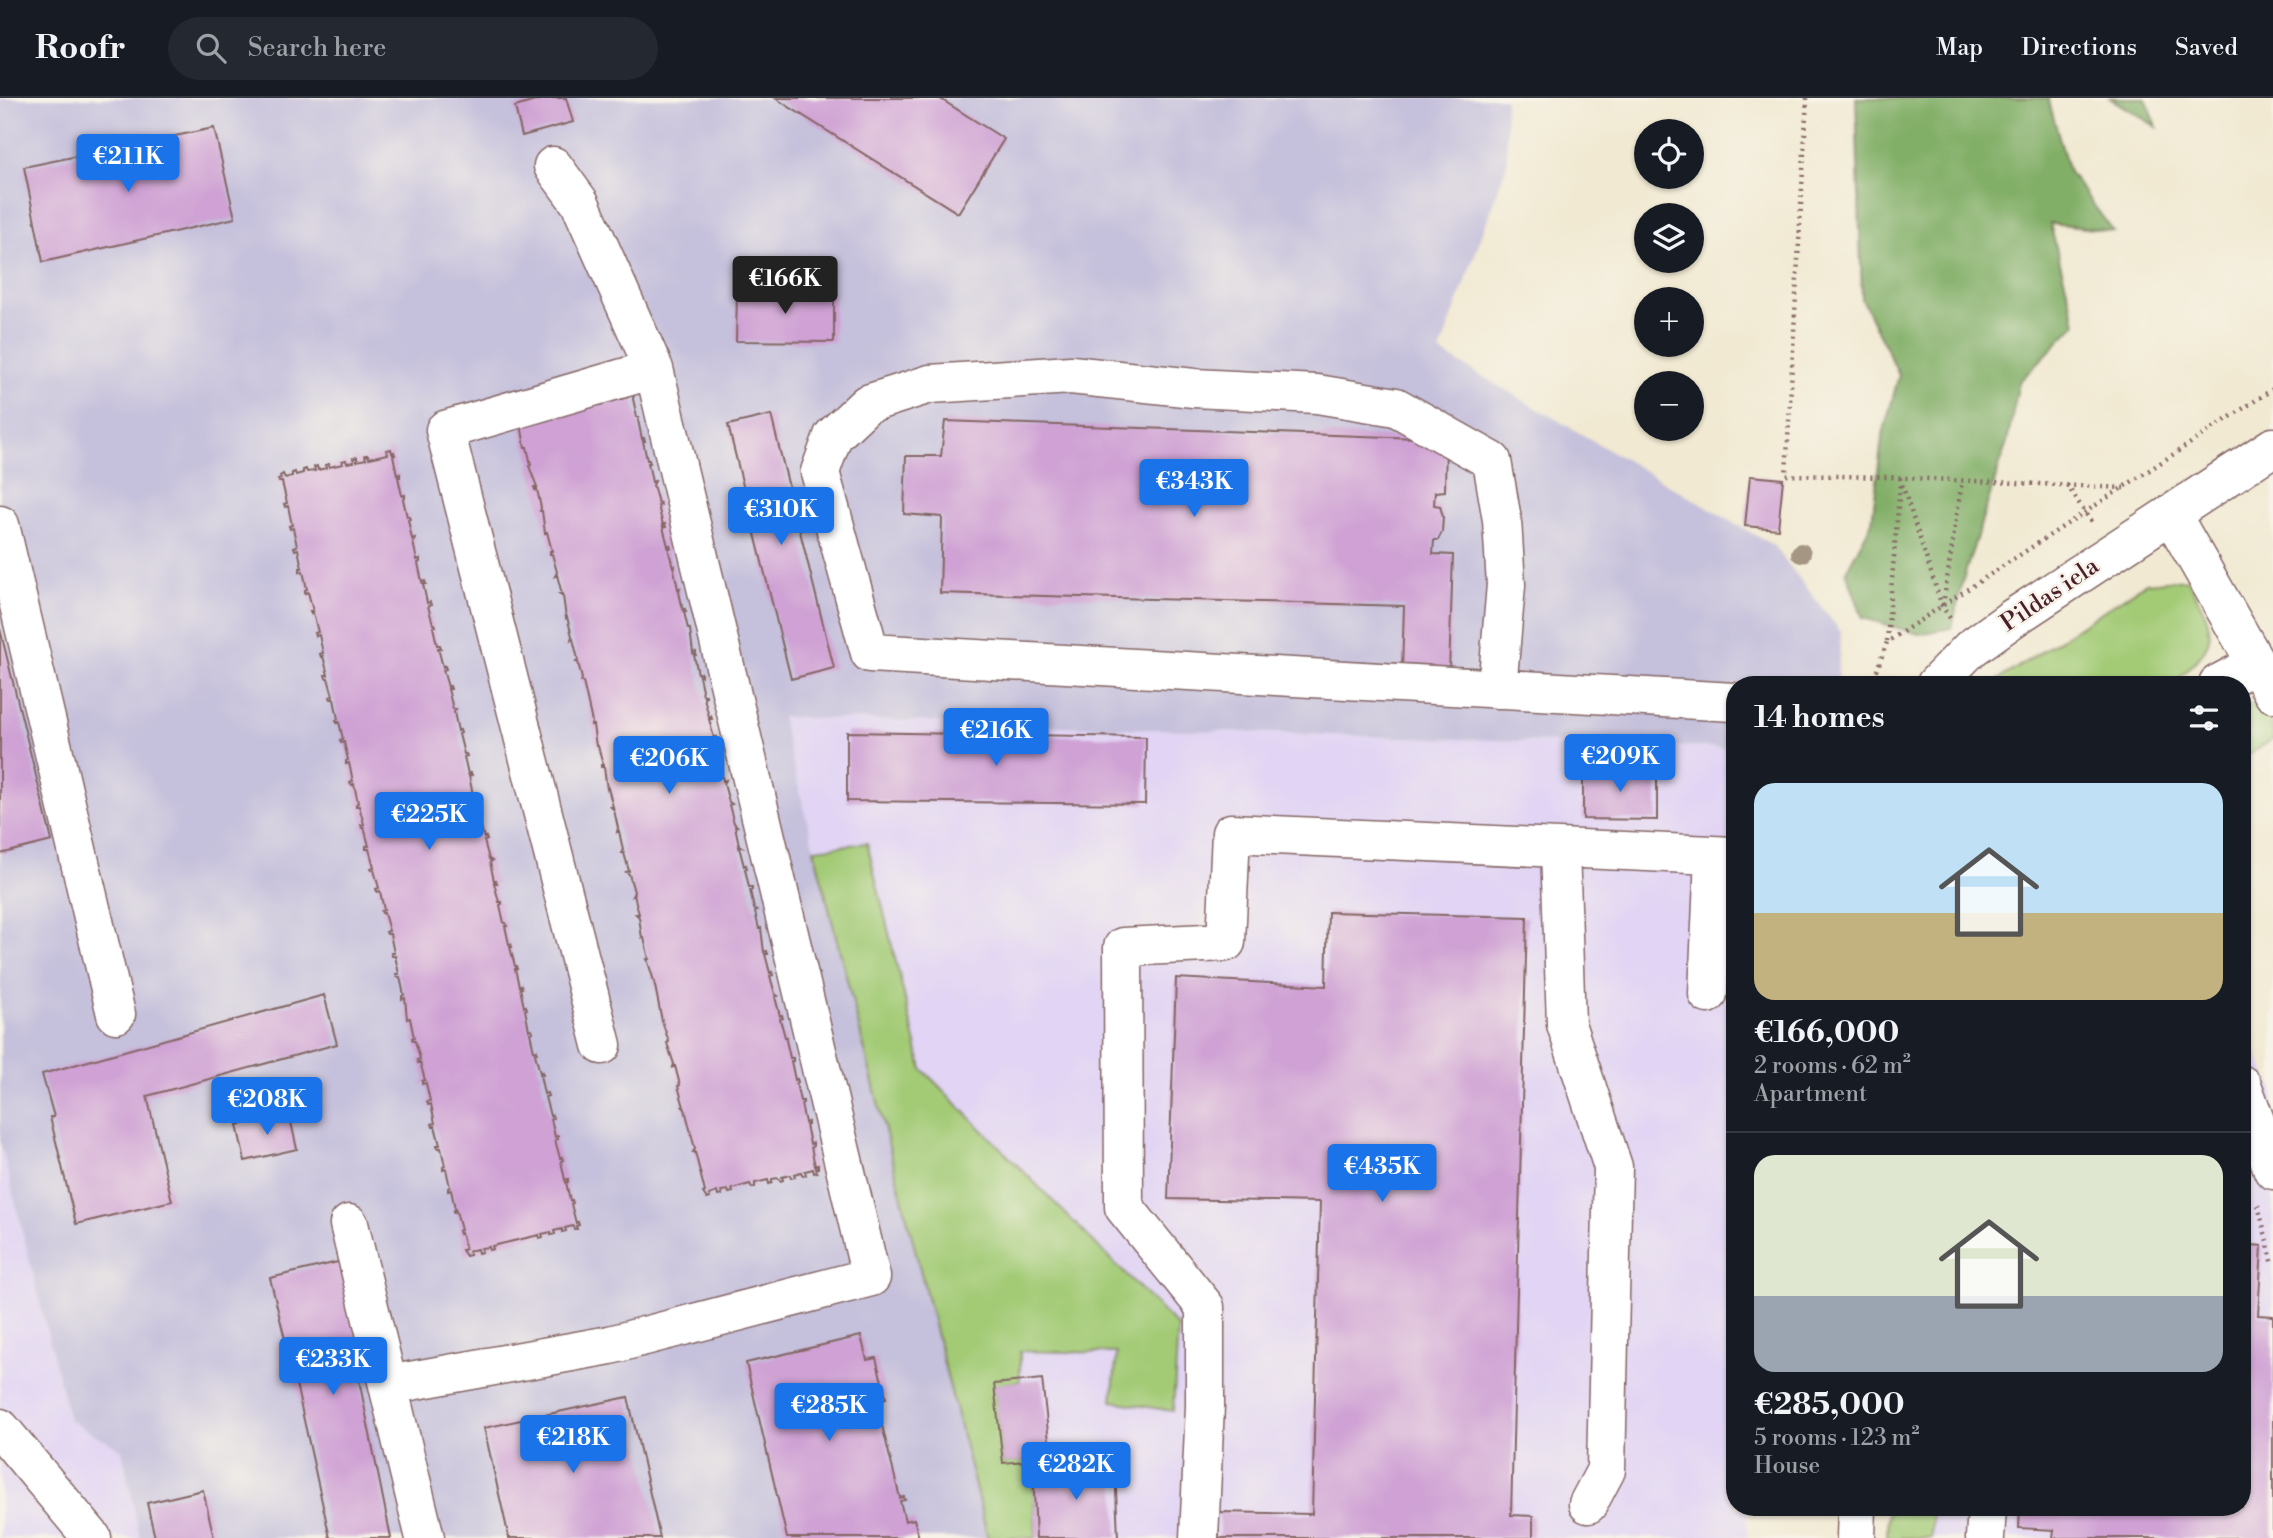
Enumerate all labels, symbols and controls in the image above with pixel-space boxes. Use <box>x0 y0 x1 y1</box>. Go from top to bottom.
search box <box>168 17 658 80</box>
text: Roofr <box>35 28 126 69</box>
icon: search <box>192 29 230 67</box>
text: Search here <box>248 32 386 64</box>
text: Map <box>1936 33 1983 63</box>
text: Directions <box>2021 33 2137 63</box>
text: Saved <box>2175 33 2238 63</box>
map controls <box>1634 119 1704 441</box>
button: locate <box>1634 119 1704 189</box>
pin: €211K <box>79 134 177 194</box>
text: €211K <box>92 143 164 171</box>
button: layers <box>1634 203 1704 273</box>
pin: €166K <box>736 256 834 316</box>
text: €166K <box>749 265 821 293</box>
button: + <box>1634 287 1704 357</box>
button: − <box>1634 371 1704 441</box>
pin: €343K <box>1145 460 1243 519</box>
text: €343K <box>1155 468 1233 496</box>
pin: €310K <box>732 488 830 547</box>
text: €310K <box>744 496 818 524</box>
street label: Pildas iela <box>1995 551 2106 639</box>
text: 14 homes <box>1754 699 1885 737</box>
icon: filters <box>2185 699 2223 737</box>
pin: €216K <box>947 708 1045 768</box>
text: €216K <box>960 717 1032 745</box>
pin: €209K <box>1571 734 1669 794</box>
pin: €206K <box>620 736 718 796</box>
text: €209K <box>1580 743 1660 771</box>
text: €206K <box>629 745 709 773</box>
pin: €225K <box>380 792 478 852</box>
text: €225K <box>391 801 467 829</box>
icon: home <box>1926 829 2052 955</box>
text: €166,000 <box>1754 1014 1899 1052</box>
text: 2 rooms · 62 m² <box>1754 1052 1911 1080</box>
pin: €208K <box>218 1077 316 1137</box>
text: Apartment <box>1754 1080 1867 1108</box>
text: €208K <box>227 1086 307 1114</box>
pin: €435K <box>1333 1144 1431 1204</box>
text: €435K <box>1343 1153 1421 1181</box>
icon: home <box>1926 1201 2052 1327</box>
pin: €233K <box>284 1338 382 1397</box>
text: €233K <box>295 1346 371 1374</box>
pin: €285K <box>780 1384 878 1443</box>
text: €285,000 <box>1754 1386 1905 1424</box>
text: €285K <box>791 1392 867 1420</box>
pin: €218K <box>524 1416 622 1475</box>
text: €218K <box>536 1424 610 1452</box>
text: 5 rooms · 123 m² <box>1754 1424 1920 1452</box>
pin: €282K <box>1027 1442 1125 1502</box>
text: €282K <box>1037 1451 1115 1479</box>
text: House <box>1754 1452 1820 1480</box>

